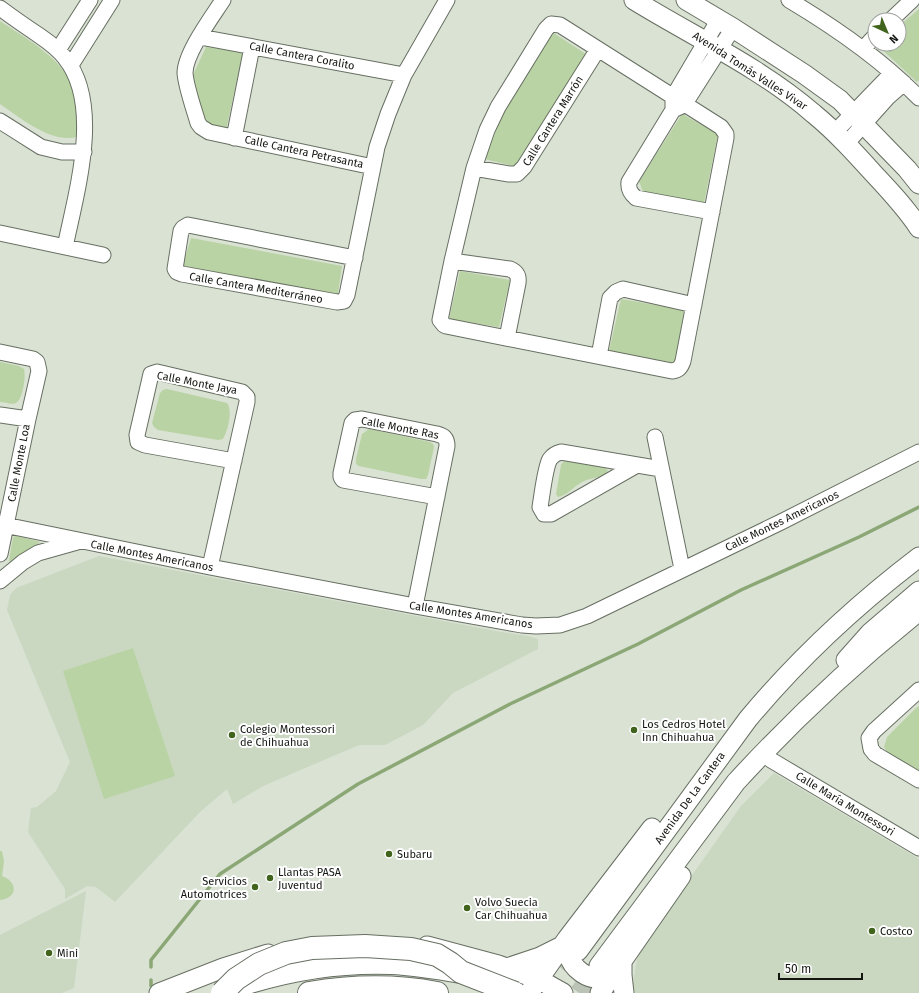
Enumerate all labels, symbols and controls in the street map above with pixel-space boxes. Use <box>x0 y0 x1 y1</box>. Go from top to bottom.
north arrow <box>867 12 907 52</box>
street label: Avenida Tomás Valles Vivar <box>690 29 810 113</box>
text: N <box>886 32 901 46</box>
street label: Calle Cantera Coralito <box>248 39 356 73</box>
street label: Calle Cantera Marrón <box>520 74 586 168</box>
street label: Calle Cantera Petrasanta <box>243 133 365 171</box>
street label: Calle Cantera Mediterráneo <box>188 270 324 306</box>
street label: Calle Monte Jaya <box>156 369 238 397</box>
street label: Calle Monte Ras <box>360 414 440 442</box>
street label: Calle Monte Loa <box>5 423 33 503</box>
street label: Calle Montes Americanos <box>723 488 841 554</box>
street label: Calle Montes Americanos <box>90 538 214 574</box>
street label: Calle Montes Americanos <box>408 599 534 631</box>
place label: Los Cedros Hotel Inn Chihuahua <box>642 718 726 744</box>
place label: Colegio Montessori de Chihuahua <box>240 723 335 749</box>
marker: Los Cedros Hotel Inn Chihuahua <box>629 725 639 735</box>
marker: Colegio Montessori de Chihuahua <box>227 730 237 740</box>
street label: Avenida De La Cantera <box>652 749 728 847</box>
street label: Calle María Montessori <box>793 769 897 839</box>
place label: Subaru <box>397 848 432 861</box>
marker: Subaru <box>384 849 394 859</box>
place label: Llantas PASA Juventud <box>278 866 342 892</box>
marker: Llantas PASA Juventud <box>265 873 275 883</box>
place label: Servicios Automotrices <box>181 875 247 901</box>
marker: Servicios Automotrices <box>250 882 260 892</box>
place label: Volvo Suecia Car Chihuahua <box>475 896 547 922</box>
marker: Volvo Suecia Car Chihuahua <box>462 903 472 913</box>
place label: Costco <box>880 925 913 938</box>
marker: Costco <box>867 926 877 936</box>
place label: Mini <box>57 947 78 960</box>
marker: Mini <box>44 948 54 958</box>
scale bar <box>779 955 862 981</box>
text: 50 m <box>785 962 811 976</box>

